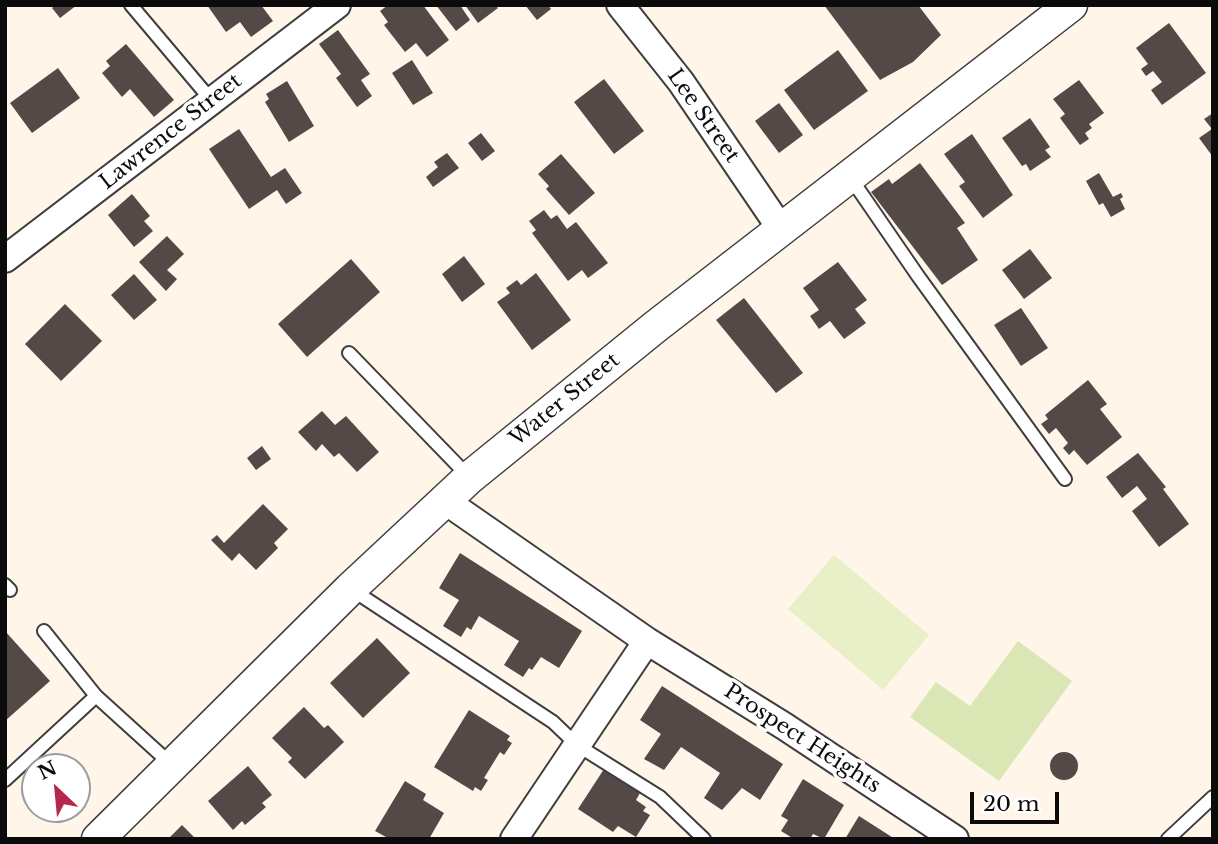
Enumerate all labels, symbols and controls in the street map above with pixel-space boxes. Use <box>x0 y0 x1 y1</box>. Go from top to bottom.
street label: Lee Street <box>662 64 744 168</box>
street label: Lawrence Street <box>95 69 247 195</box>
street label: Water Street <box>505 348 625 452</box>
street label: Prospect Heights <box>719 679 885 799</box>
north arrow <box>21 753 91 823</box>
text: N <box>34 756 61 785</box>
scale bar <box>973 778 1062 822</box>
text: 20 m <box>983 791 1040 817</box>

